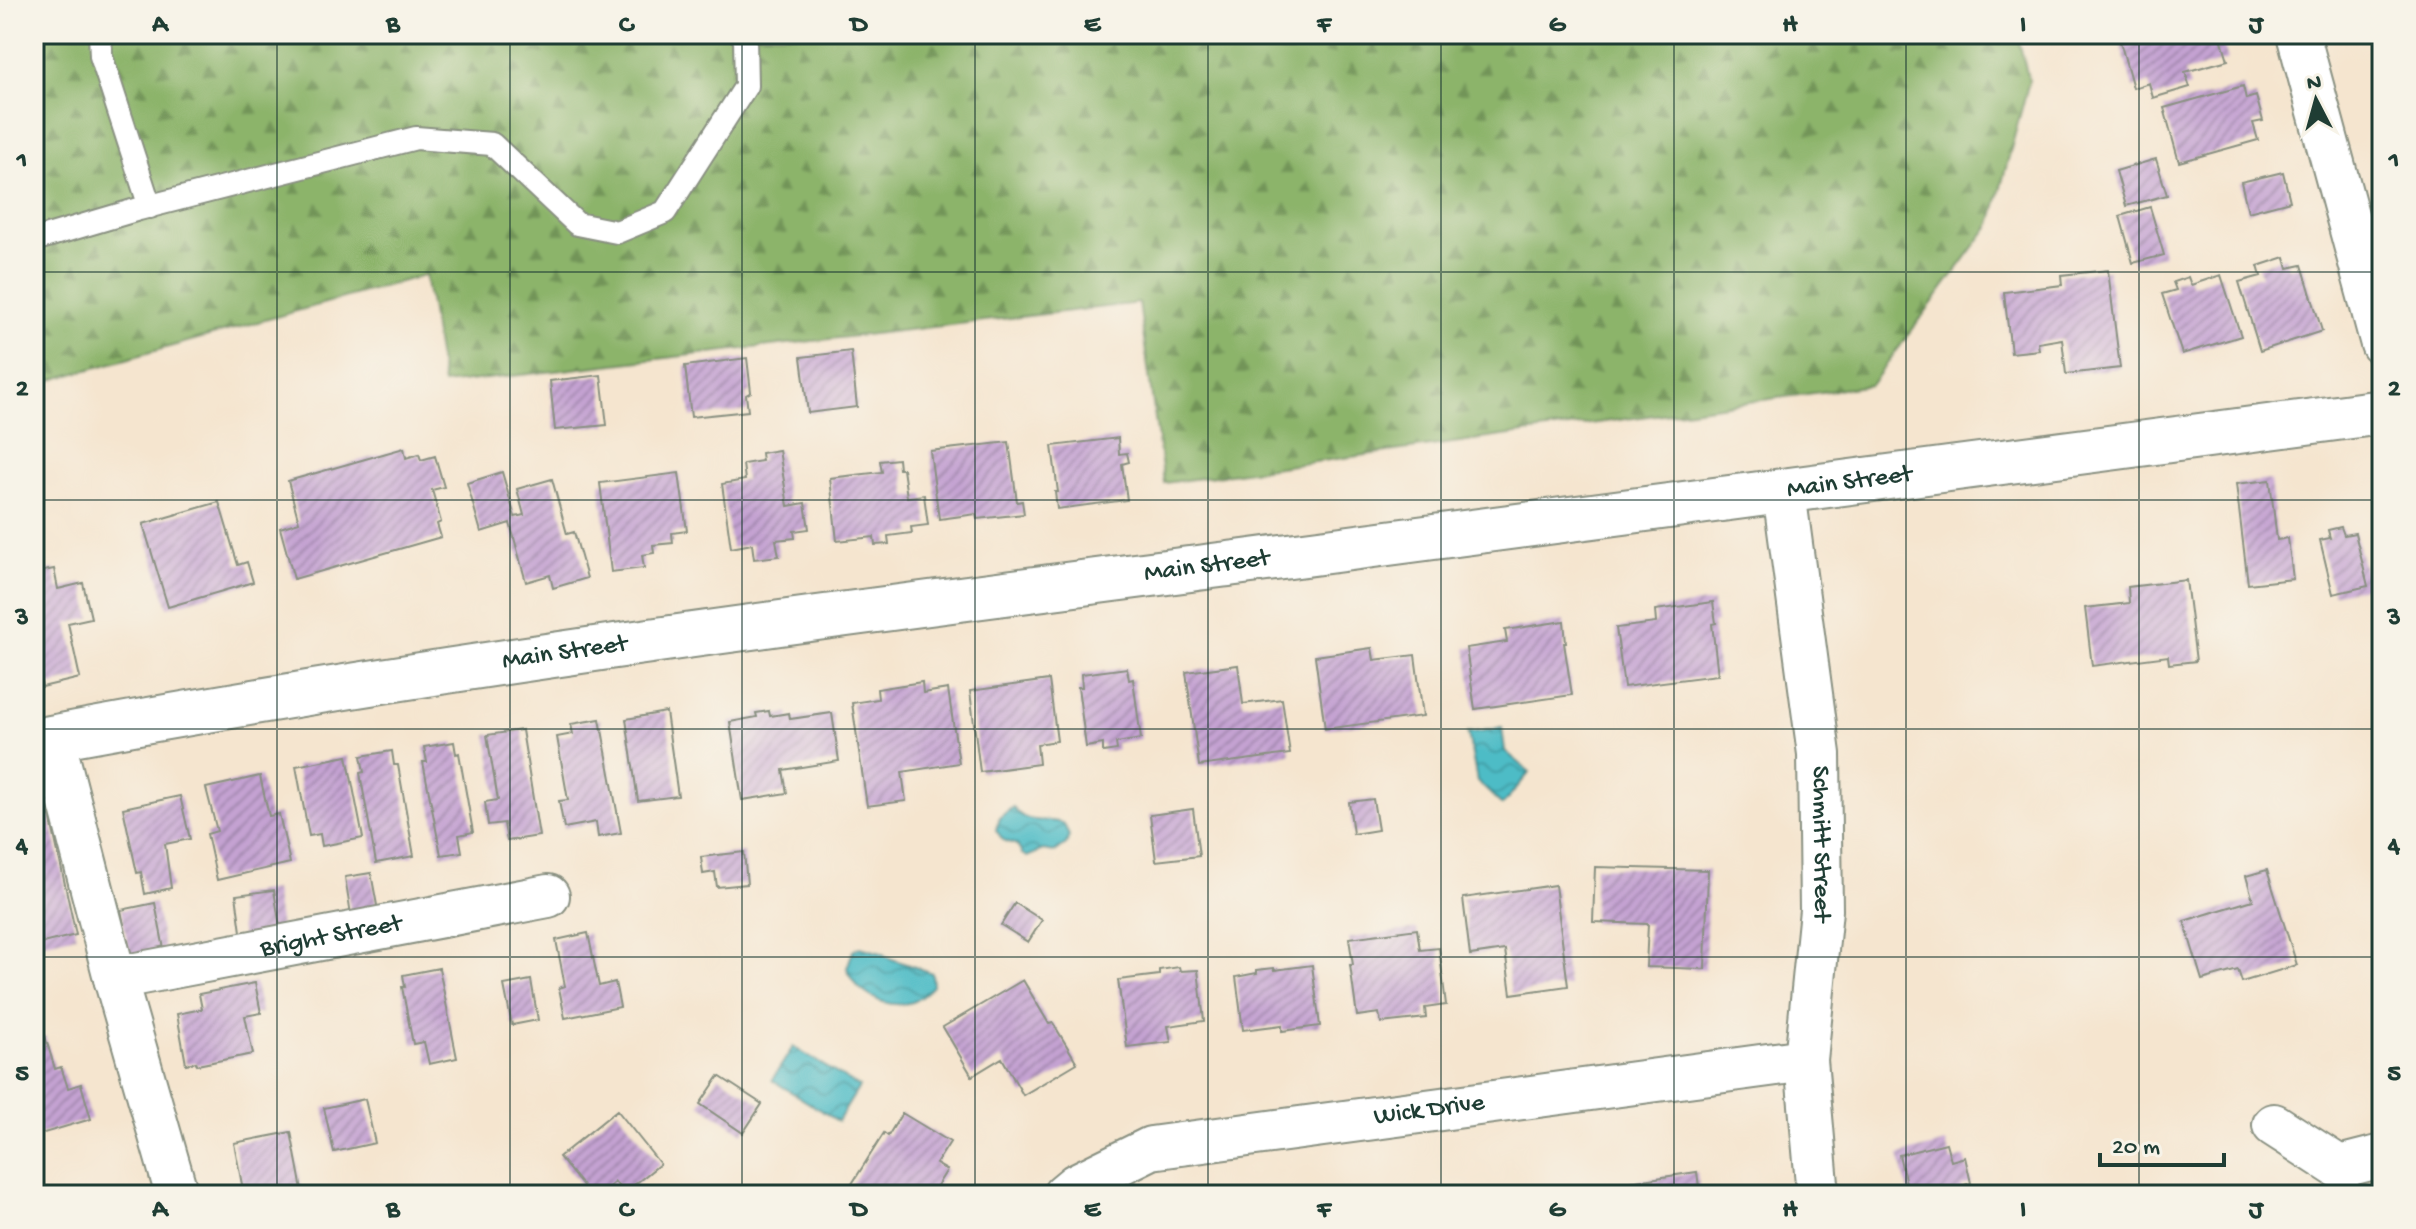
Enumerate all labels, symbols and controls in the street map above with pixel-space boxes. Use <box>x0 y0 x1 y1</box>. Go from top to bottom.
text: A <box>151 11 169 42</box>
text: B <box>385 11 401 42</box>
text: C <box>619 11 636 42</box>
text: D <box>849 11 869 42</box>
text: E <box>1084 11 1102 42</box>
text: F <box>1316 11 1332 42</box>
text: G <box>1549 11 1567 42</box>
text: H <box>1783 11 1799 42</box>
text: I <box>2020 11 2026 42</box>
text: J <box>2248 11 2265 42</box>
north arrow <box>2276 60 2356 140</box>
text: N <box>2306 70 2323 98</box>
text: 1 <box>16 147 27 178</box>
text: 1 <box>2388 147 2399 178</box>
text: 2 <box>16 375 29 406</box>
text: 2 <box>2388 375 2401 406</box>
street label: Main Street <box>1785 459 1916 507</box>
street label: Main Street <box>1142 543 1274 590</box>
text: 3 <box>14 604 29 635</box>
text: 3 <box>2386 604 2401 635</box>
street label: Main Street <box>500 629 632 678</box>
street label: Schmitt Street <box>1804 766 1837 925</box>
text: 4 <box>15 832 29 863</box>
text: 4 <box>2387 832 2401 863</box>
street label: Bright Street <box>257 908 407 966</box>
text: 5 <box>15 1060 29 1091</box>
text: 5 <box>2387 1060 2401 1091</box>
street label: Wick Drive <box>1372 1088 1487 1133</box>
scale bar <box>2100 1117 2224 1167</box>
text: 20 m <box>2112 1134 2160 1163</box>
text: A <box>151 1196 169 1227</box>
text: B <box>385 1196 401 1227</box>
text: C <box>619 1196 636 1227</box>
text: D <box>849 1196 869 1227</box>
text: E <box>1084 1196 1102 1227</box>
text: F <box>1316 1196 1332 1227</box>
text: G <box>1549 1196 1567 1227</box>
text: H <box>1783 1196 1799 1227</box>
text: I <box>2020 1196 2026 1227</box>
text: J <box>2248 1196 2265 1227</box>

